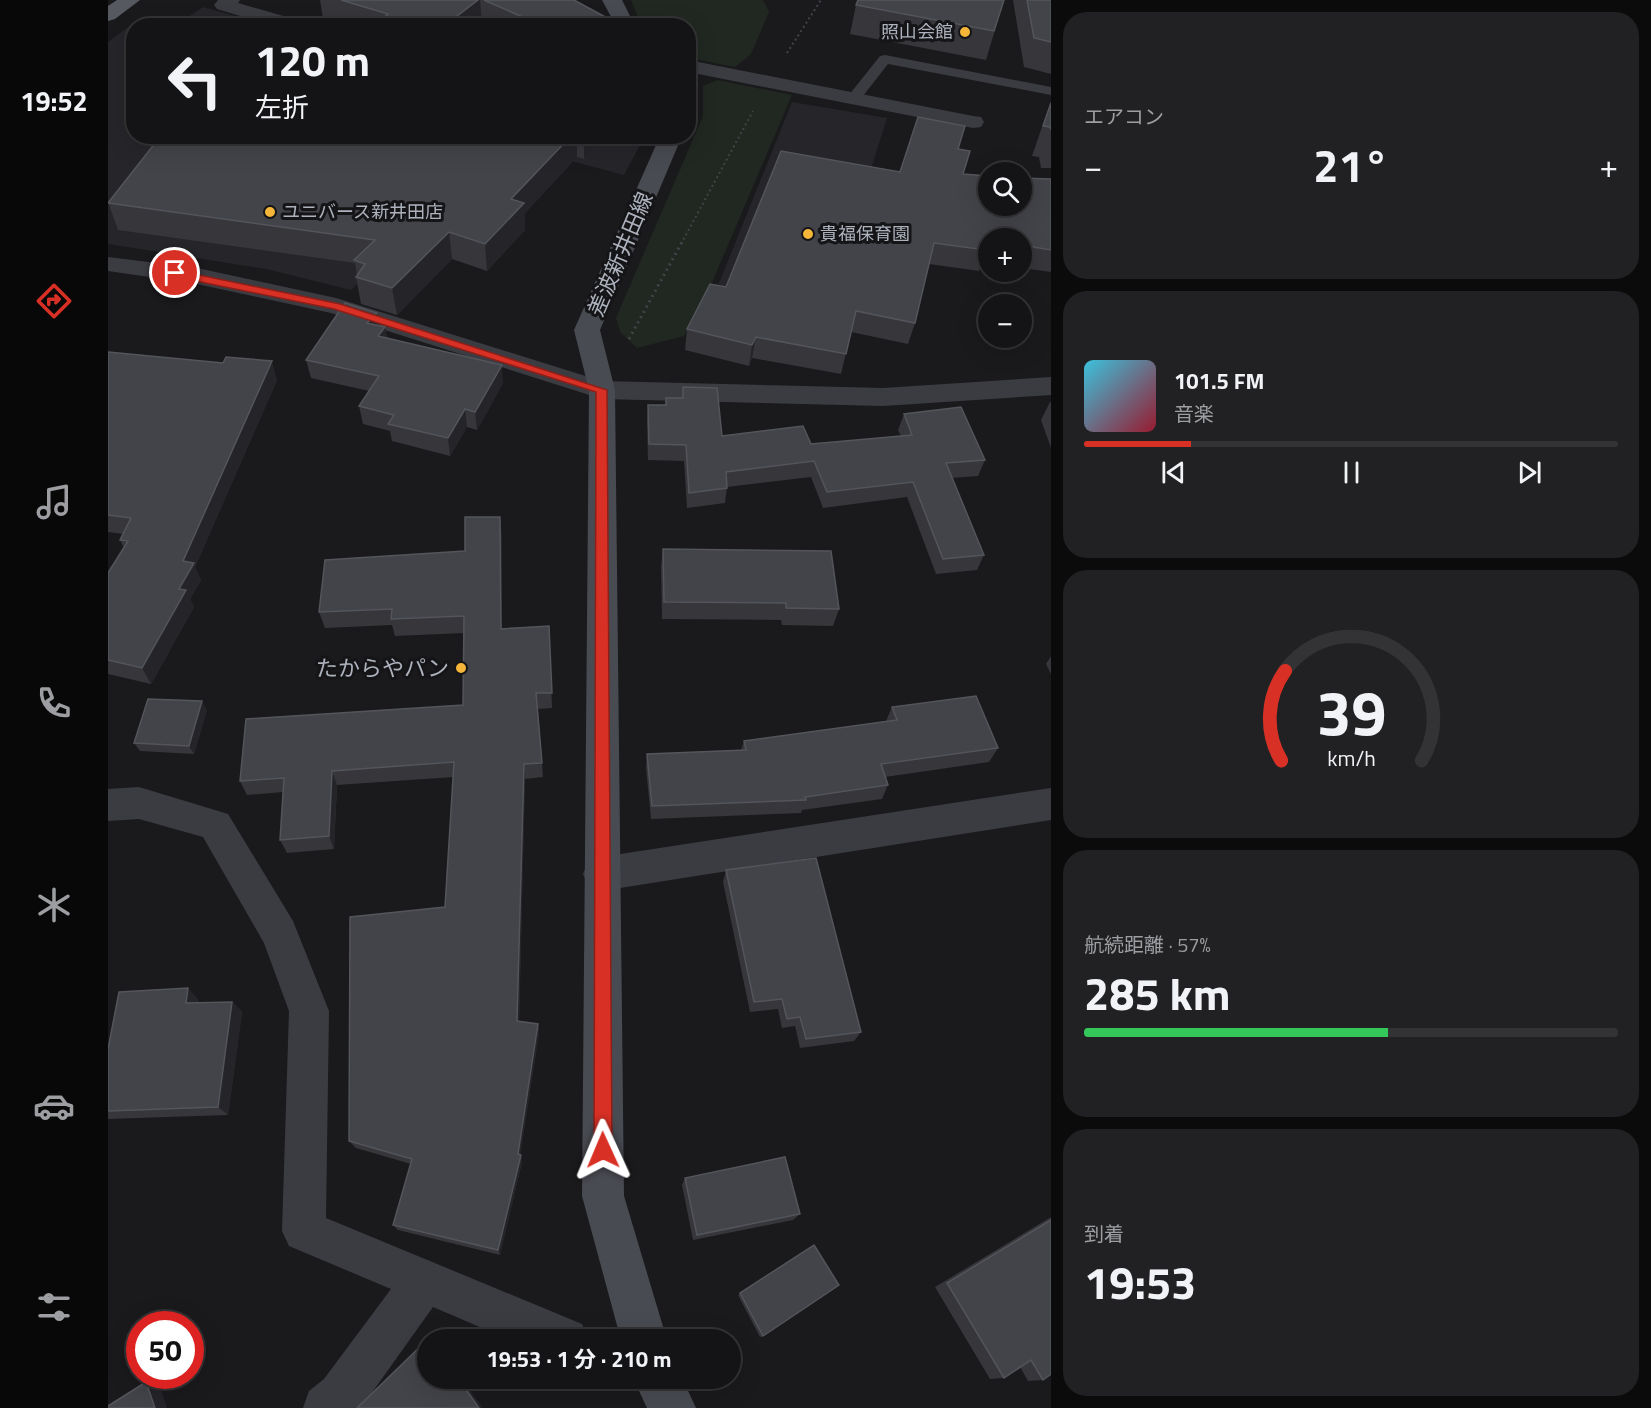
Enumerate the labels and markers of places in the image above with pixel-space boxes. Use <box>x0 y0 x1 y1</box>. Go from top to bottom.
place label: 照山会館 <box>881 18 953 45</box>
marker: 照山会館 <box>958 25 972 39</box>
place label: ユニバース新井田店 <box>282 198 443 225</box>
marker: ユニバース新井田店 <box>263 205 277 219</box>
place label: 貴福保育園 <box>820 220 910 247</box>
marker: 貴福保育園 <box>801 227 815 241</box>
pin <box>149 247 200 298</box>
place label: たからやパン <box>316 651 449 685</box>
marker: たからやパン <box>454 661 468 675</box>

